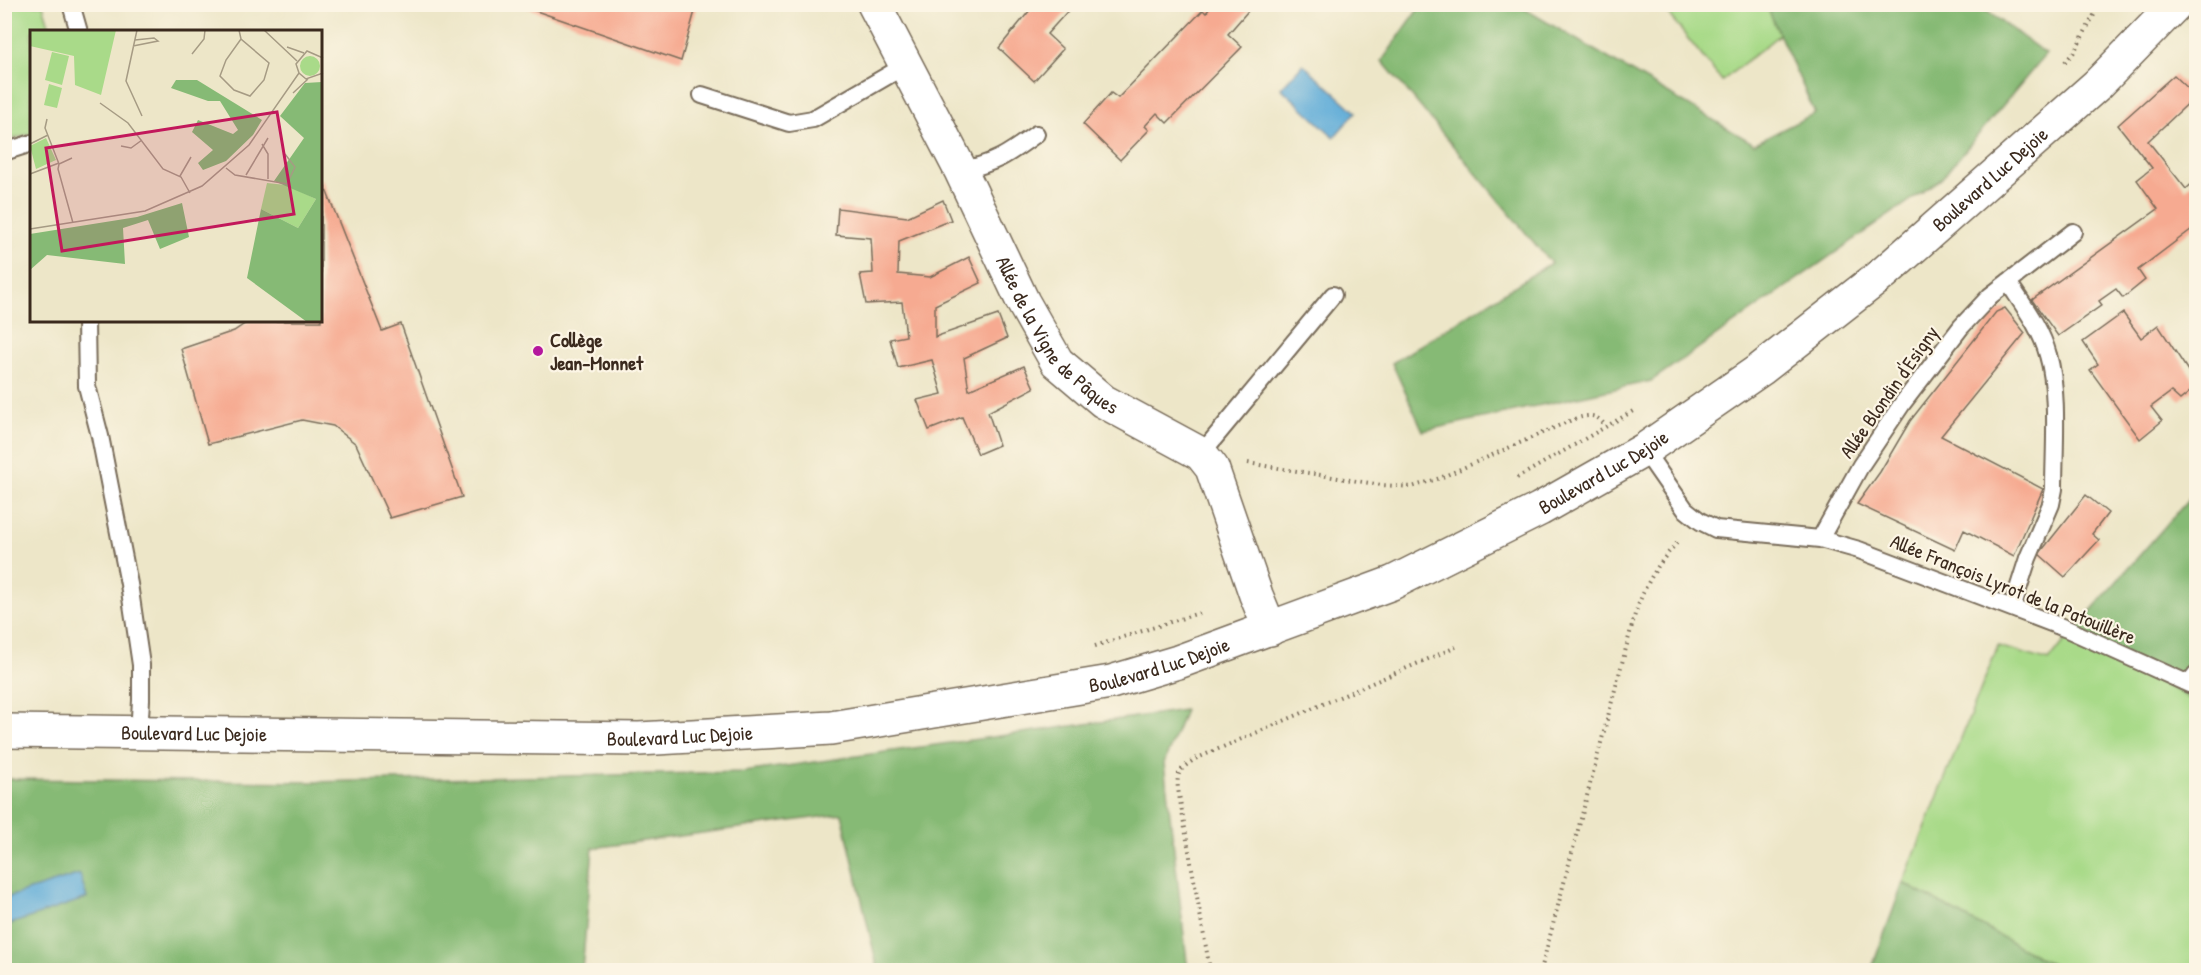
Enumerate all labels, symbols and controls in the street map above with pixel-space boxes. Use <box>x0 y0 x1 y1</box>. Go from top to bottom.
inset map <box>30 30 322 322</box>
street label: Boulevard Luc Dejoie <box>1926 120 2053 237</box>
street label: Allée de la Vigne de Pâques <box>990 251 1124 420</box>
street label: Allée Blondin d'Esigny <box>1833 320 1944 463</box>
place label: Collège Jean-Monnet <box>550 326 644 376</box>
marker: Collège Jean-Monnet <box>531 344 545 358</box>
street label: Boulevard Luc Dejoie <box>1533 423 1673 520</box>
street label: Allée François Lyrot de la Patouillère <box>1887 527 2140 650</box>
street label: Boulevard Luc Dejoie <box>1087 630 1233 698</box>
street label: Boulevard Luc Dejoie <box>121 718 267 747</box>
street label: Boulevard Luc Dejoie <box>607 719 754 752</box>

